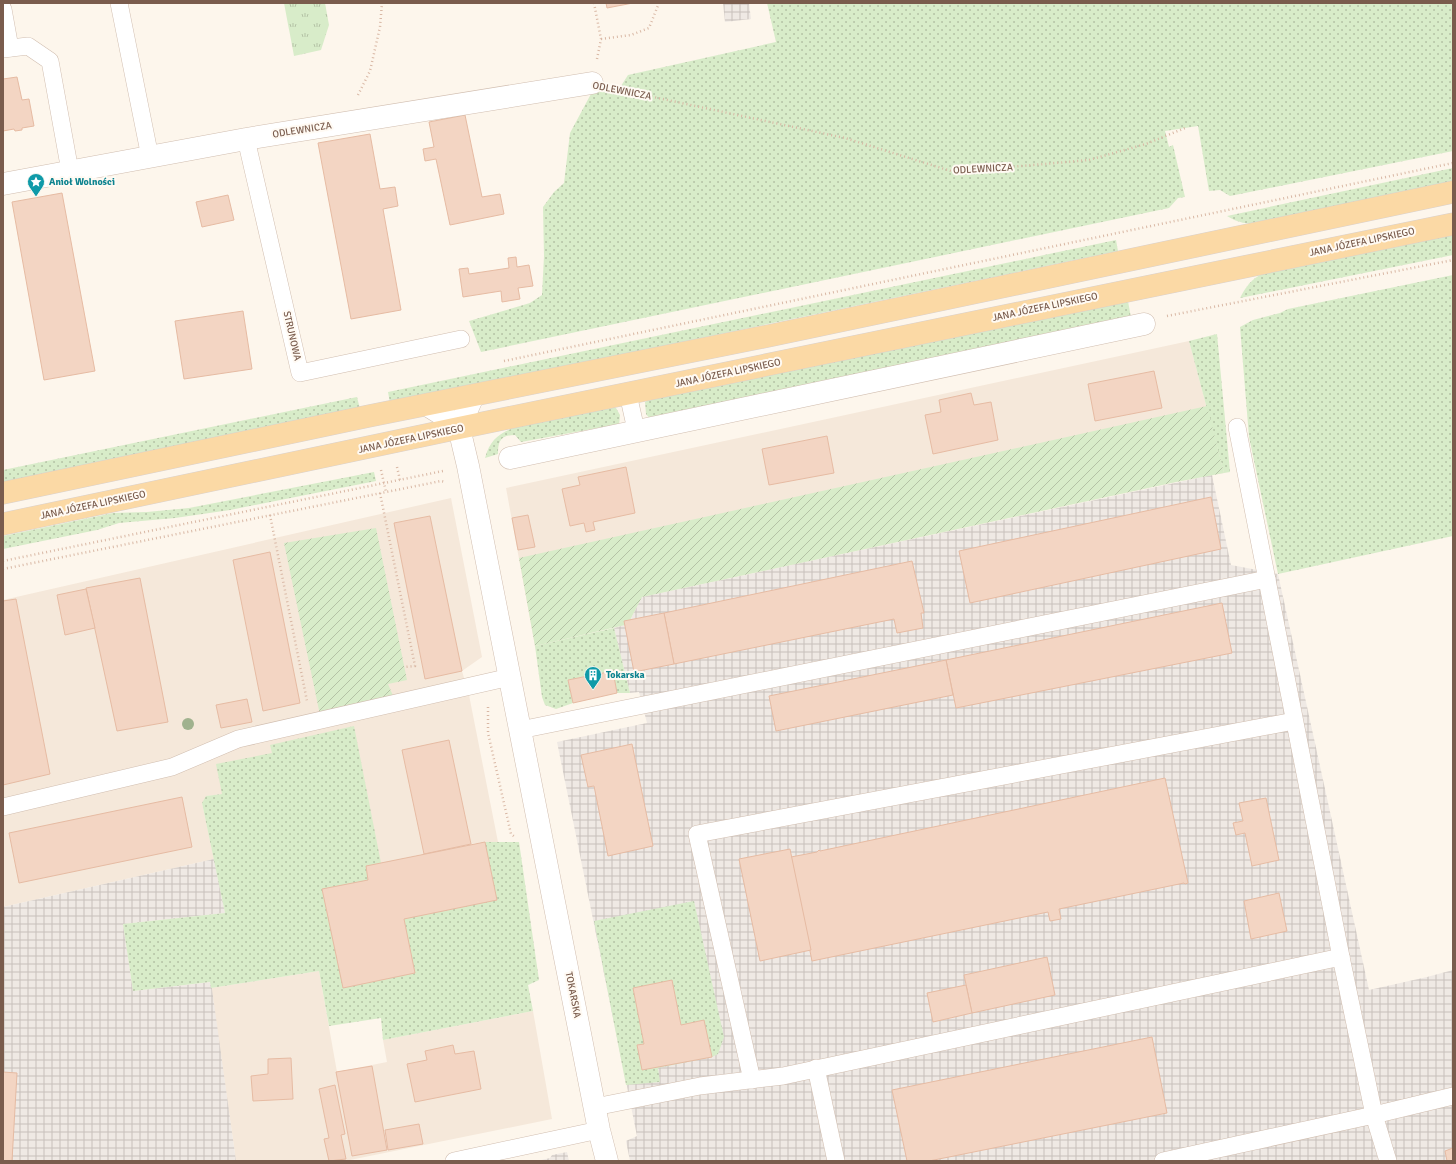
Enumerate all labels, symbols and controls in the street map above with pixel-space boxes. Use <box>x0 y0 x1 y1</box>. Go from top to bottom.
street label: ODLEWNICZA <box>591 79 653 103</box>
street label: ODLEWNICZA <box>272 119 332 141</box>
street label: ODLEWNICZA <box>953 161 1013 177</box>
place icon: Anioł Wolności <box>26 172 46 197</box>
place label: Anioł Wolności <box>49 176 115 188</box>
street label: JANA JÓZEFA LIPSKIEGO <box>1308 224 1416 259</box>
street label: JANA JÓZEFA LIPSKIEGO <box>991 289 1099 324</box>
street label: STRUNOWA <box>280 310 304 362</box>
street label: JANA JÓZEFA LIPSKIEGO <box>674 355 782 390</box>
street label: JANA JÓZEFA LIPSKIEGO <box>357 421 465 456</box>
street label: JANA JÓZEFA LIPSKIEGO <box>39 487 147 522</box>
building icon: Tokarska <box>583 665 603 690</box>
place label: Tokarska <box>606 669 645 681</box>
street label: TOKARSKA <box>563 971 583 1019</box>

